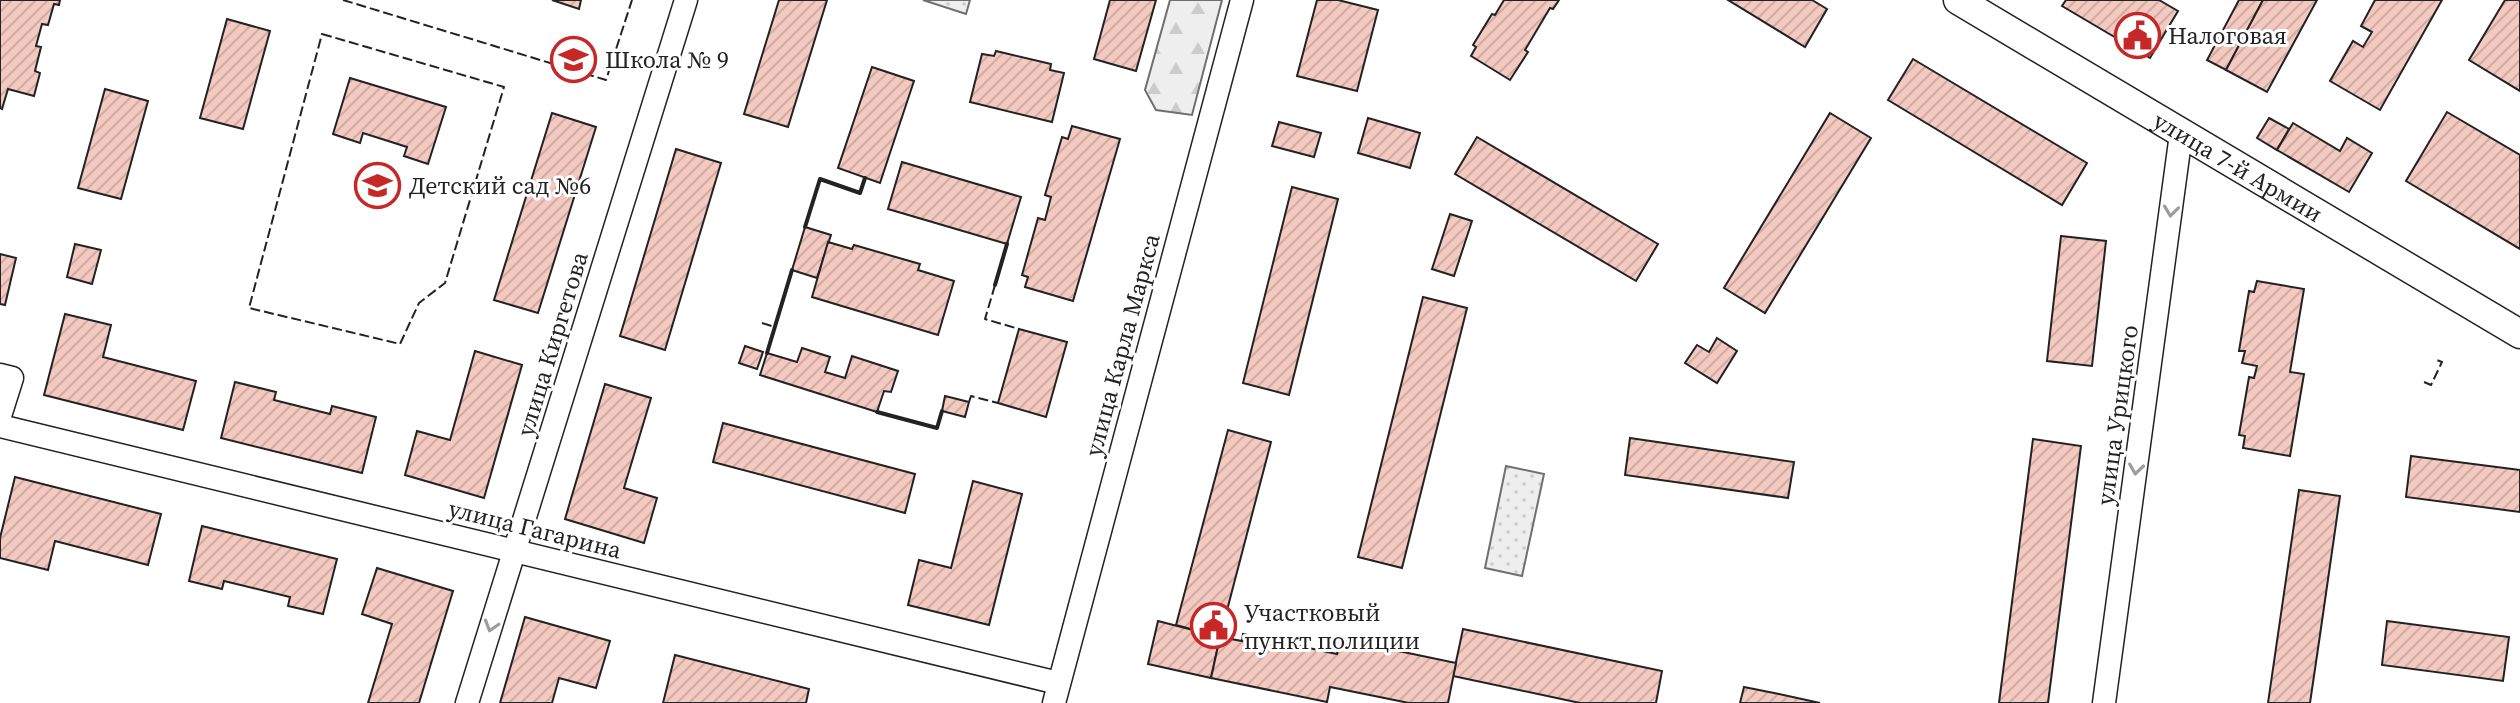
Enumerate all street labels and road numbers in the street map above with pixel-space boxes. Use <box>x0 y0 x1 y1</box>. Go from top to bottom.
street label: улица 7-й Армии <box>2147 103 2329 230</box>
street label: улица Карла Маркса <box>1076 229 1168 460</box>
street label: улица Киргетова <box>508 247 596 440</box>
street label: улица Урицкого <box>2088 323 2146 507</box>
street label: улица Гагарина <box>445 492 626 567</box>

